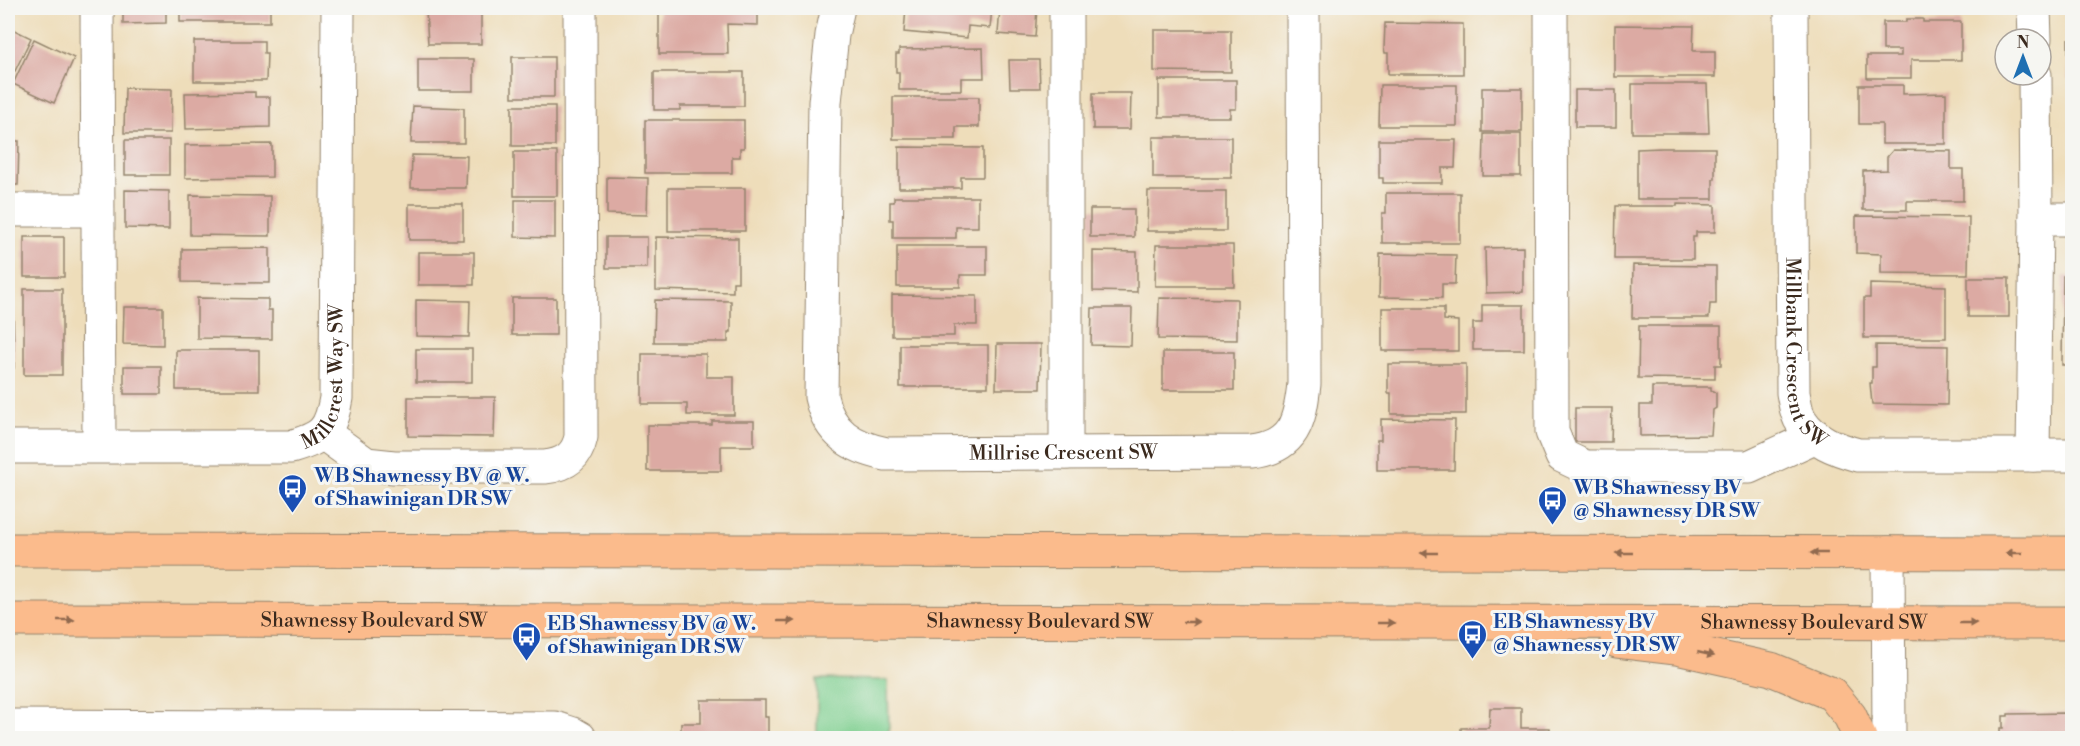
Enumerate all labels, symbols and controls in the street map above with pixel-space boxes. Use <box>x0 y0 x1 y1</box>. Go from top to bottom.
north arrow <box>1993 27 2053 87</box>
text: N <box>2017 33 2030 53</box>
street label: Millbank Crescent SW <box>1780 257 1833 454</box>
street label: Millcrest Way SW <box>297 303 349 455</box>
street label: Millrise Crescent SW <box>969 440 1159 466</box>
place label: WB Shawnessy BV @ W. of Shawinigan DR SW <box>313 464 530 512</box>
bus stop icon: WB Shawnessy BV @ W. of Shawinigan DR SW <box>277 472 309 514</box>
place label: WB Shawnessy BV @ Shawnessy DR SW <box>1572 476 1761 524</box>
bus stop icon: WB Shawnessy BV @ Shawnessy DR SW <box>1536 484 1568 526</box>
one-way arrow <box>1420 548 1439 558</box>
one-way arrow <box>1615 548 1634 558</box>
one-way arrow <box>1810 548 1829 558</box>
one-way arrow <box>2005 548 2024 558</box>
street label: Shawnessy Boulevard SW <box>261 608 488 633</box>
street label: Shawnessy Boulevard SW <box>927 609 1154 634</box>
place label: EB Shawnessy BV @ Shawnessy DR SW <box>1493 610 1681 658</box>
street label: Shawnessy Boulevard SW <box>1701 610 1928 635</box>
place label: EB Shawnessy BV @ W. of Shawinigan DR SW <box>547 612 756 660</box>
one-way arrow <box>56 615 75 625</box>
one-way arrow <box>776 616 795 626</box>
one-way arrow <box>1181 617 1200 627</box>
one-way arrow <box>1376 618 1395 627</box>
bus stop icon: EB Shawnessy BV @ Shawnessy DR SW <box>1456 618 1488 660</box>
one-way arrow <box>1959 618 1978 628</box>
bus stop icon: EB Shawnessy BV @ W. of Shawinigan DR SW <box>510 620 542 662</box>
one-way arrow <box>1697 650 1715 660</box>

